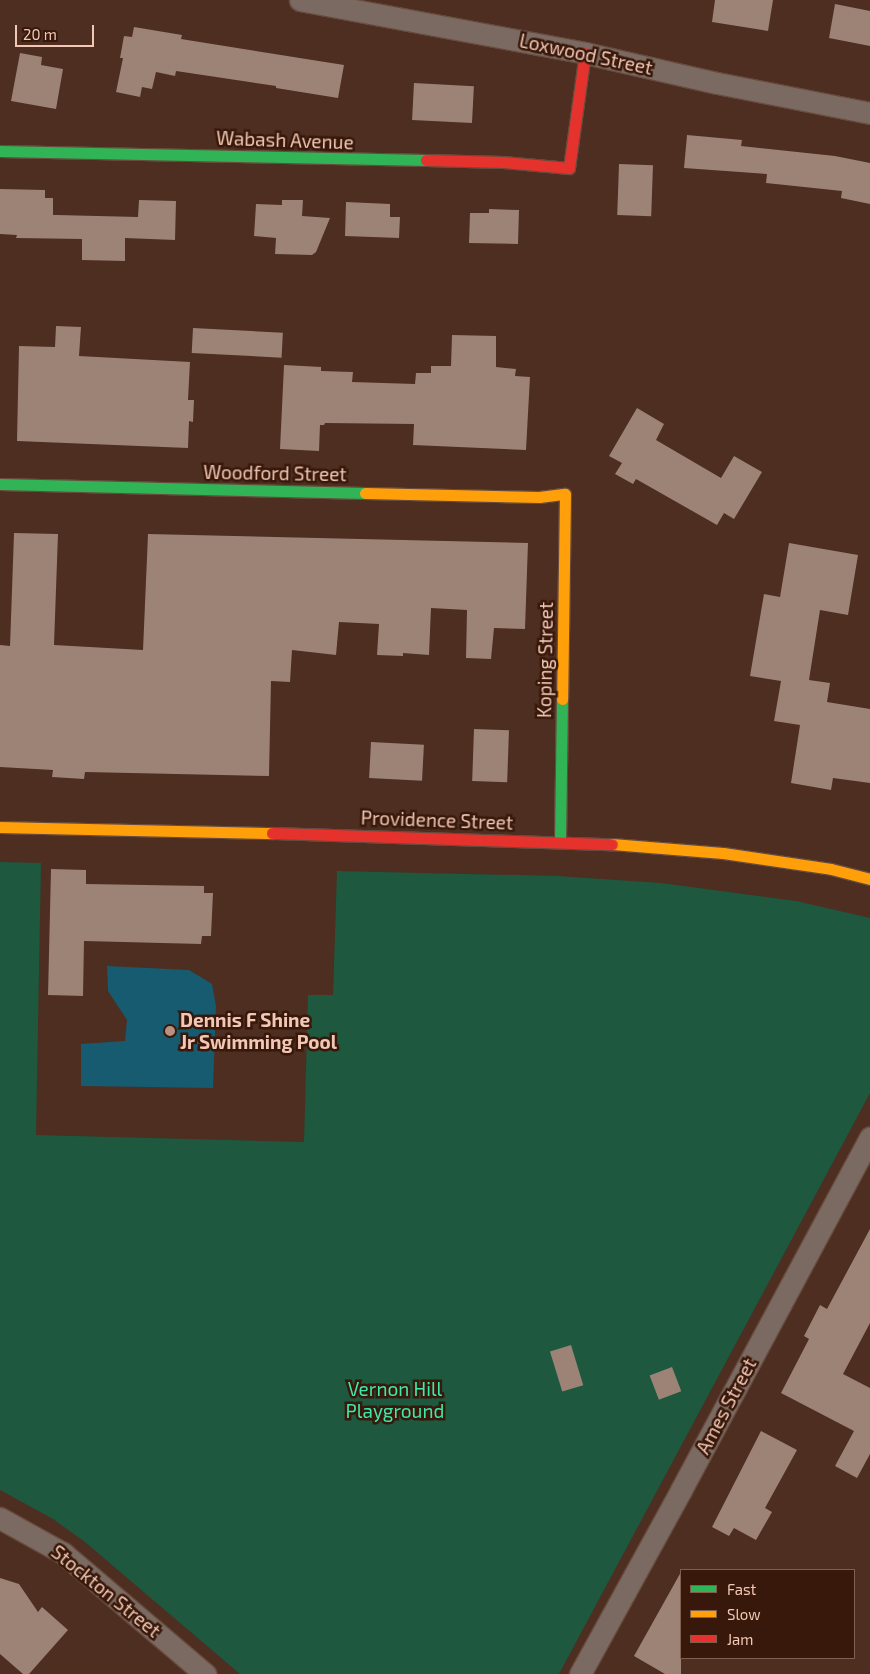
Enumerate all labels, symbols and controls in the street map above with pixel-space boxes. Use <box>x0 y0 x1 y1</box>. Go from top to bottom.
scale bar <box>18 15 96 47</box>
text: 20 m <box>23 25 57 43</box>
street label: Loxwood Street <box>517 29 655 79</box>
street label: Wabash Avenue <box>216 126 354 154</box>
street label: Woodford Street <box>203 460 347 486</box>
street label: Koping Street <box>533 602 557 718</box>
street label: Providence Street <box>360 806 514 834</box>
place label: Dennis F Shine Jr Swimming Pool <box>180 1009 337 1053</box>
marker: Dennis F Shine Jr Swimming Pool <box>164 1025 176 1037</box>
street label: Ames Street <box>691 1354 761 1458</box>
park label: Vernon Hill Playground <box>346 1378 444 1422</box>
street label: Stockton Street <box>47 1540 165 1642</box>
legend <box>680 1569 855 1659</box>
text: Fast <box>727 1580 756 1598</box>
text: Slow <box>727 1605 761 1623</box>
text: Jam <box>727 1630 753 1648</box>

